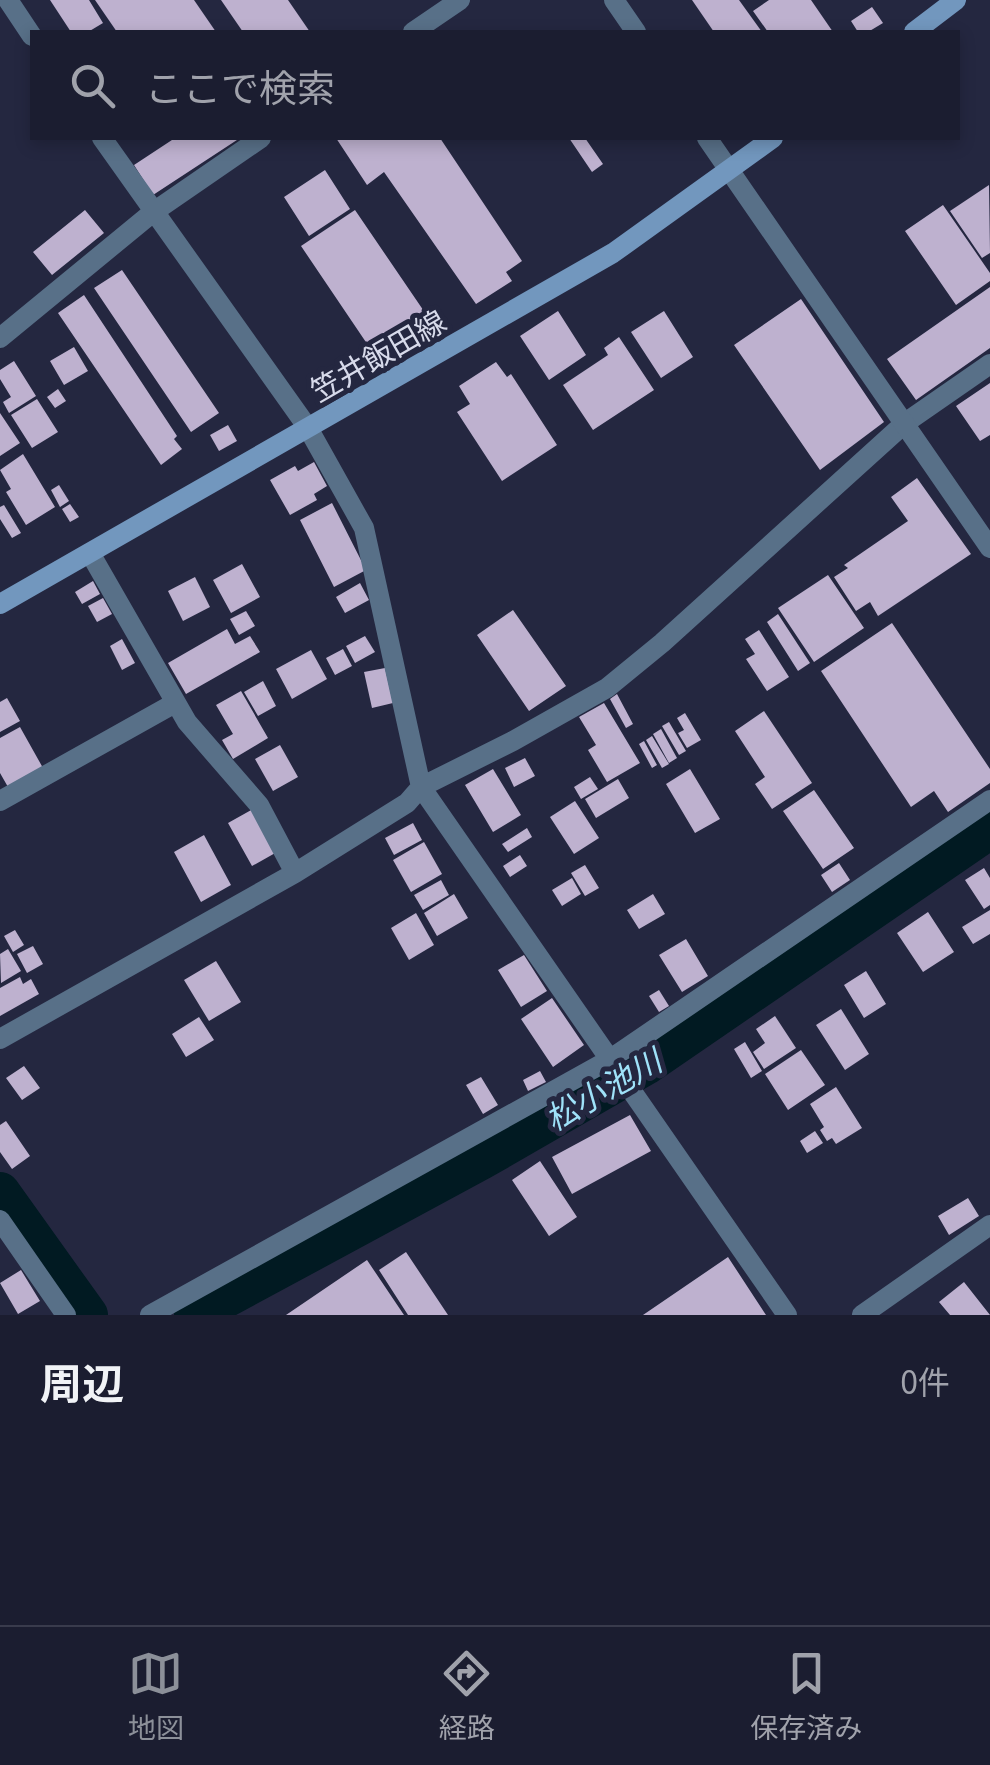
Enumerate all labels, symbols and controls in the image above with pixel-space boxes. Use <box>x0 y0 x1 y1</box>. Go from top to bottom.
search box <box>30 30 960 140</box>
icon: search <box>65 58 120 113</box>
text: ここで検索 <box>145 58 335 113</box>
street label: 笠井飯田線 <box>301 297 453 411</box>
water label: 松小池川 <box>535 1035 672 1140</box>
text: 周辺 <box>40 1350 124 1411</box>
text: 0件 <box>900 1357 950 1403</box>
tab: 地図 <box>128 1646 184 1746</box>
tab: 経路 <box>439 1646 495 1746</box>
tab: 保存済み <box>750 1646 862 1746</box>

